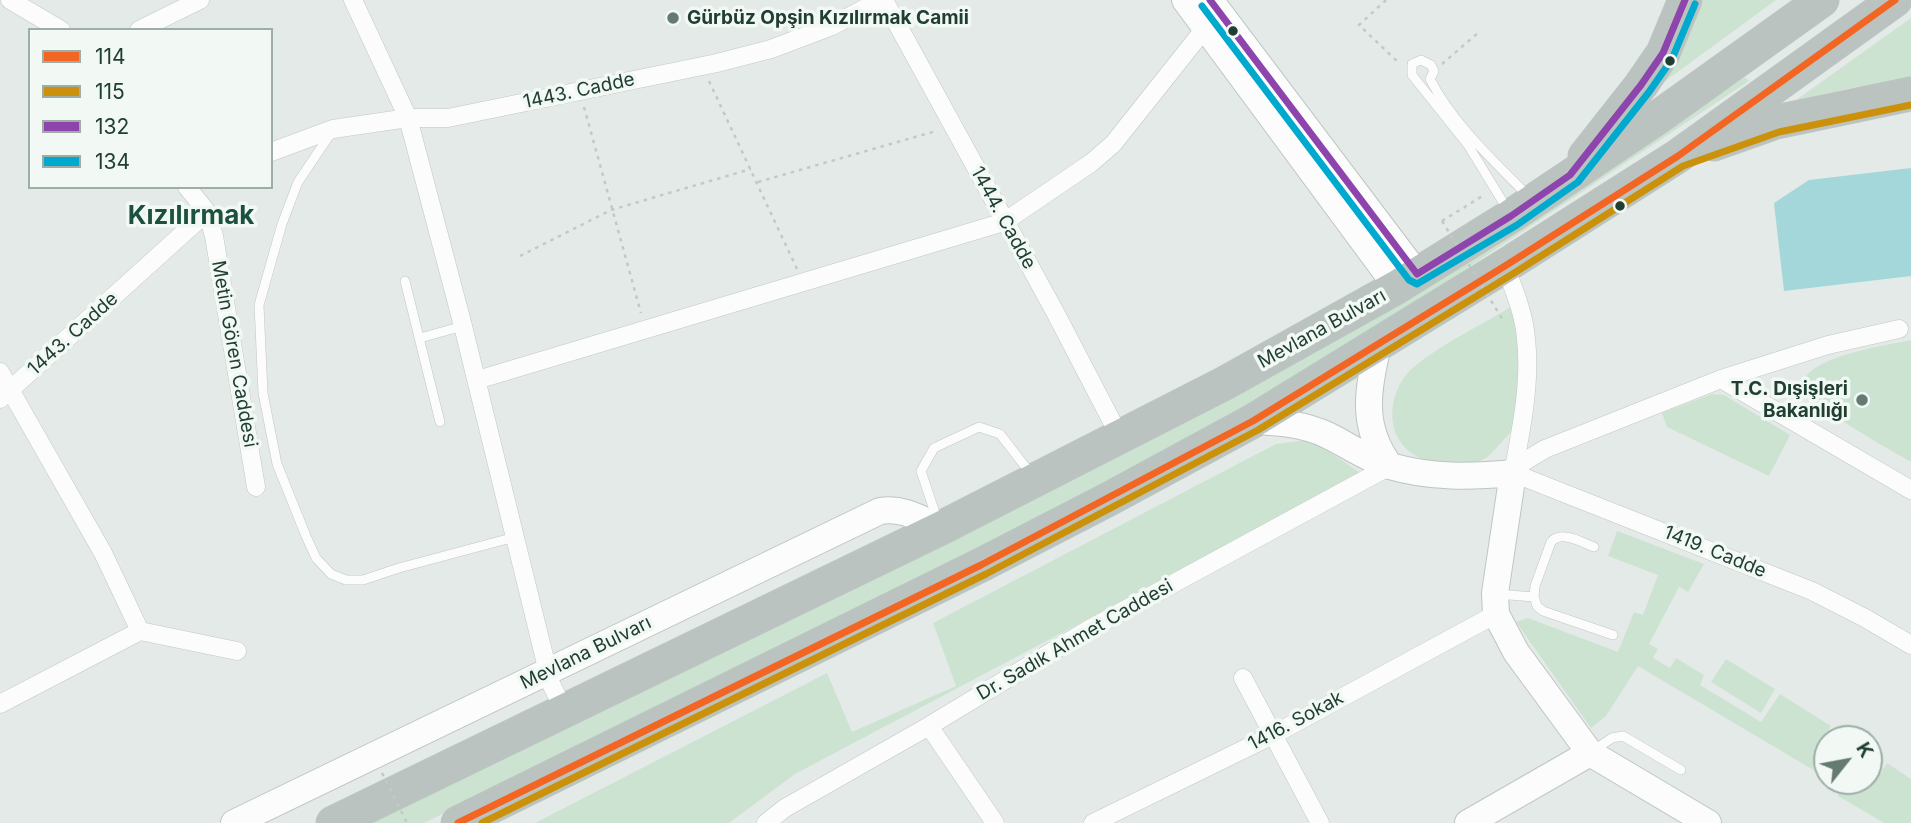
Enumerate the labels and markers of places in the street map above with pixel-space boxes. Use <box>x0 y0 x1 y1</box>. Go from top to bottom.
place label: Gürbüz Opşin Kızılırmak Camii <box>687 7 969 29</box>
marker: Gürbüz Opşin Kızılırmak Camii <box>665 10 681 26</box>
unlabelled marker <box>1226 24 1240 38</box>
unlabelled marker <box>1663 54 1677 68</box>
unlabelled marker <box>1613 199 1627 213</box>
place label: T.C. Dışişleri Bakanlığı <box>1731 378 1848 422</box>
marker: T.C. Dışişleri Bakanlığı <box>1854 392 1870 408</box>

